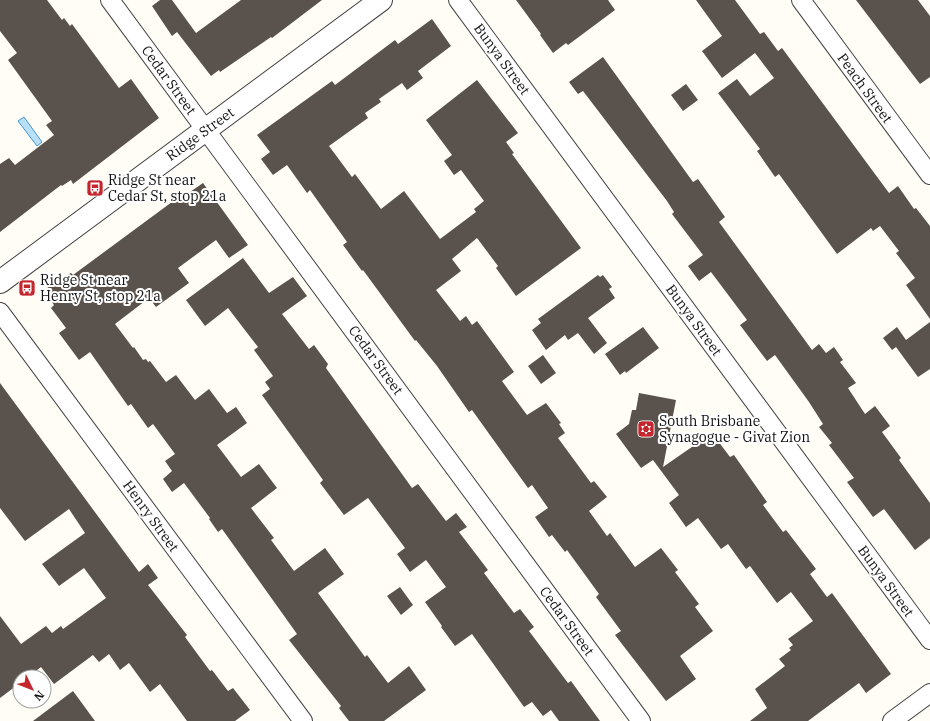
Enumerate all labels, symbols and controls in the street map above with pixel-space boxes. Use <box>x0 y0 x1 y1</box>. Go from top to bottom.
street label: Bunya Street <box>470 20 534 98</box>
street label: Cedar Street <box>138 42 200 118</box>
street label: Peach Street <box>834 49 896 127</box>
street label: Ridge Street <box>162 103 238 165</box>
place label: Ridge St near Cedar St, stop 21a <box>108 171 227 205</box>
bus stop icon: Ridge St near Cedar St, stop 21a <box>85 178 105 198</box>
place label: Ridge St near Henry St, stop 21a <box>40 271 161 305</box>
bus stop icon: Ridge St near Henry St, stop 21a <box>17 278 37 298</box>
street label: Bunya Street <box>662 281 726 359</box>
street label: Cedar Street <box>345 322 407 398</box>
place label: South Brisbane Synagogue - Givat Zion <box>659 412 810 446</box>
synagogue icon: South Brisbane Synagogue - Givat Zion <box>636 419 656 439</box>
street label: Henry Street <box>119 477 183 555</box>
street label: Bunya Street <box>854 542 918 620</box>
street label: Cedar Street <box>536 583 598 659</box>
north arrow <box>12 669 52 709</box>
text: N <box>31 688 47 704</box>

